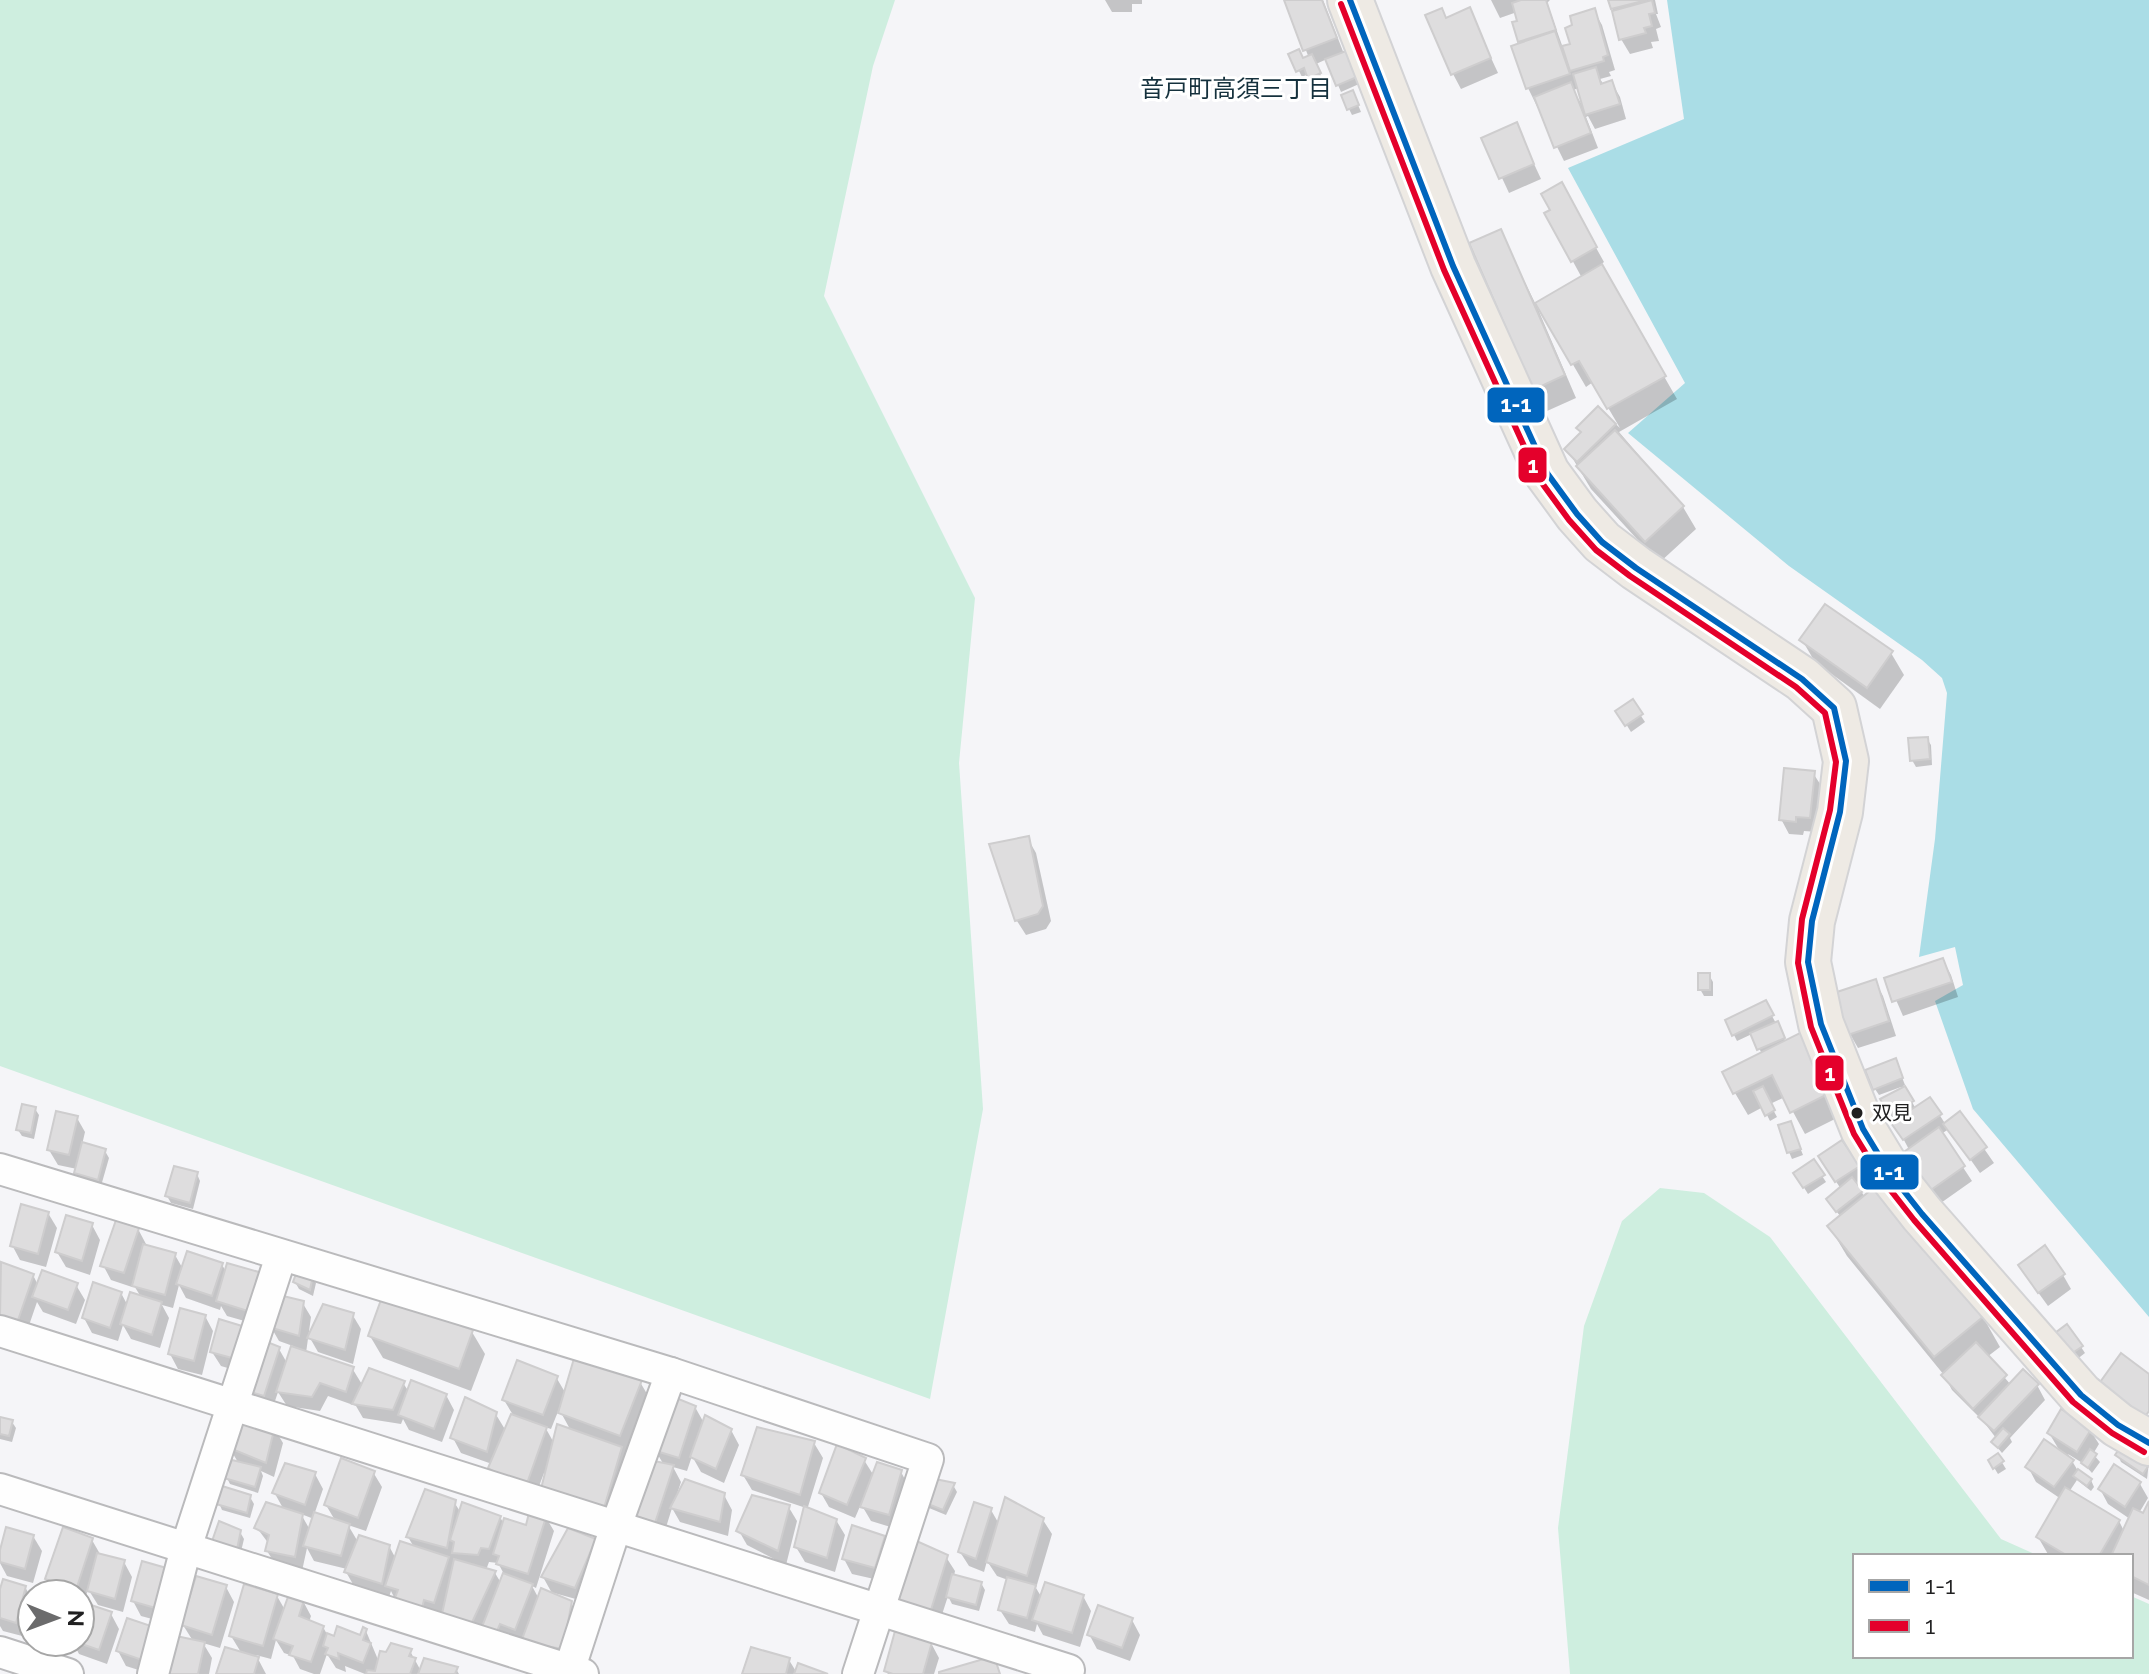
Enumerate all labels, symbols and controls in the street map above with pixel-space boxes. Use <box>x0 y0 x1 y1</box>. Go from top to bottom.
district label: 音戸町高須三丁目 <box>1140 74 1332 103</box>
line badge: 1-1 <box>1486 386 1546 424</box>
text: 1-1 <box>1501 391 1532 417</box>
line badge: 1 <box>1517 446 1548 484</box>
text: 1 <box>1528 452 1539 478</box>
line badge: 1 <box>1814 1054 1845 1092</box>
text: 1 <box>1825 1060 1836 1086</box>
place label: 双見 <box>1872 1101 1912 1125</box>
marker: 双見 <box>1849 1105 1865 1121</box>
line badge: 1-1 <box>1859 1153 1920 1191</box>
text: 1-1 <box>1874 1159 1905 1185</box>
legend <box>1853 1554 2133 1658</box>
text: 1-1 <box>1925 1571 1955 1600</box>
north arrow <box>16 1578 96 1658</box>
text: N <box>63 1610 89 1627</box>
text: 1 <box>1925 1611 1935 1640</box>

